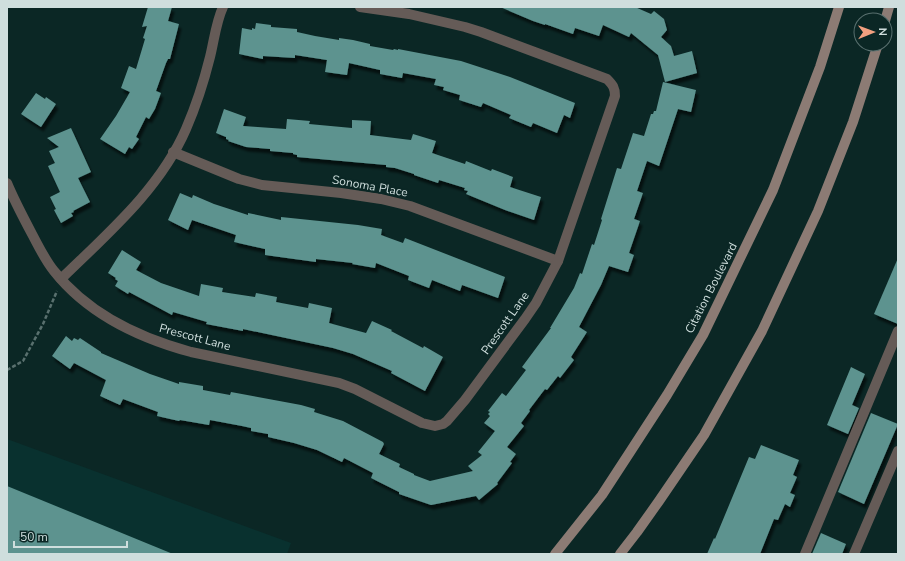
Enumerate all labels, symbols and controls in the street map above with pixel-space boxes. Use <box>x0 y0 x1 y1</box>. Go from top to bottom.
north arrow <box>853 12 893 52</box>
text: N <box>875 28 890 36</box>
street label: Sonoma Place <box>331 171 409 201</box>
street label: Citation Boulevard <box>681 240 741 336</box>
street label: Prescott Lane <box>477 288 533 358</box>
street label: Prescott Lane <box>158 320 232 354</box>
scale bar <box>14 523 127 549</box>
text: 50 m <box>20 529 48 545</box>

